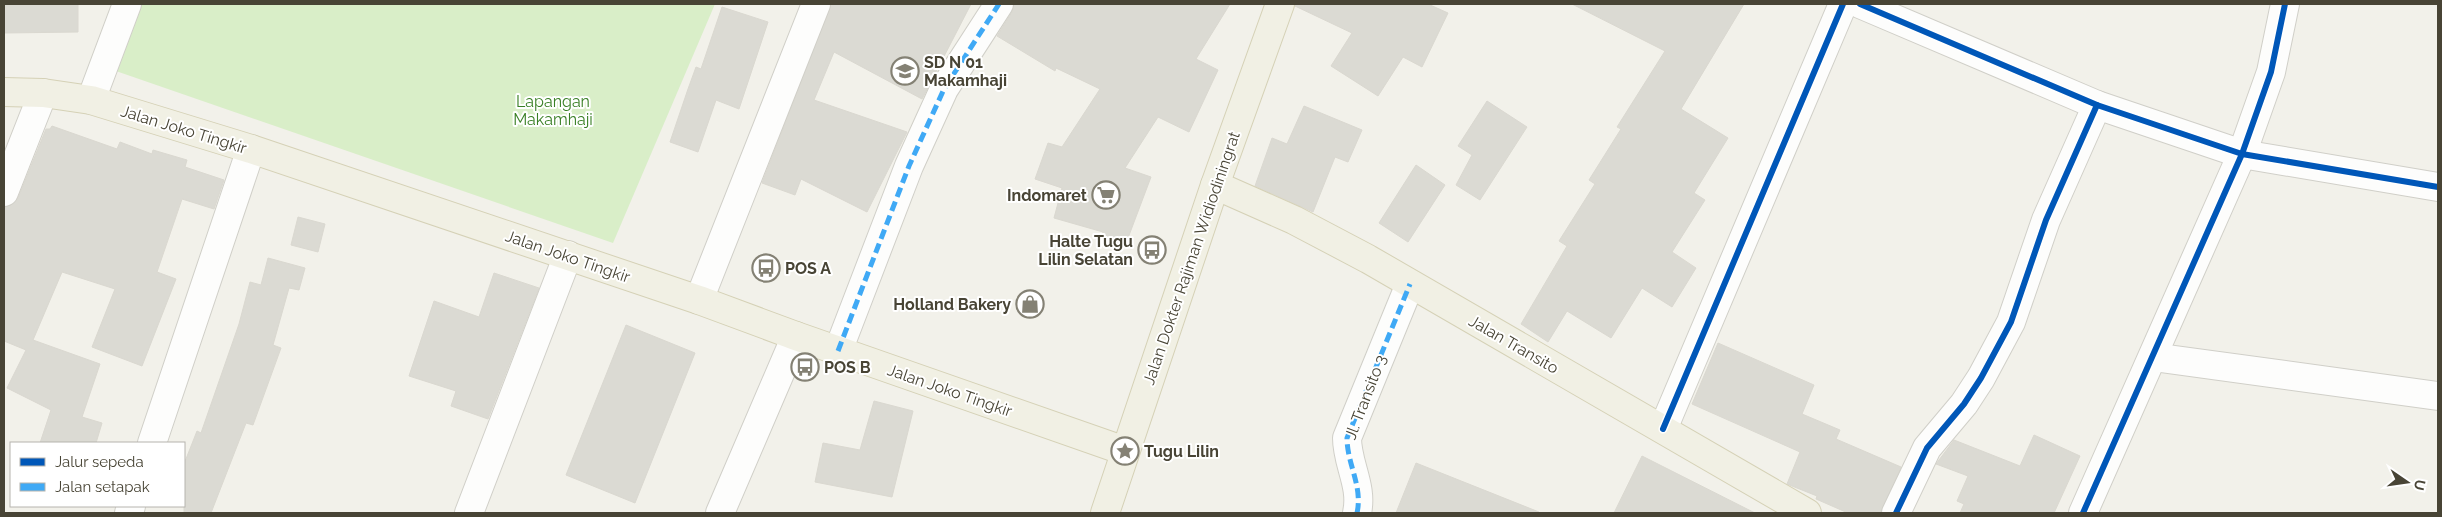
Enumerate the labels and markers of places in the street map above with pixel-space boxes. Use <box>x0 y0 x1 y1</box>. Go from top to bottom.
place label: SD N 01 Makamhaji <box>924 53 1007 90</box>
school or university icon: SD N 01 Makamhaji <box>890 56 920 86</box>
supermarket icon: Indomaret <box>1091 180 1121 210</box>
place label: Indomaret <box>1007 186 1087 205</box>
place label: Halte Tugu Lilin Selatan <box>1038 232 1133 269</box>
bus stop icon: Halte Tugu Lilin Selatan <box>1137 235 1167 265</box>
bus stop icon: POS A <box>751 253 781 283</box>
place label: POS A <box>785 259 831 278</box>
shop icon: Holland Bakery <box>1015 289 1045 319</box>
place label: Holland Bakery <box>893 295 1011 314</box>
bus stop icon: POS B <box>790 352 820 382</box>
place label: POS B <box>824 358 871 377</box>
place icon: Tugu Lilin <box>1110 436 1140 466</box>
place label: Tugu Lilin <box>1144 442 1219 461</box>

